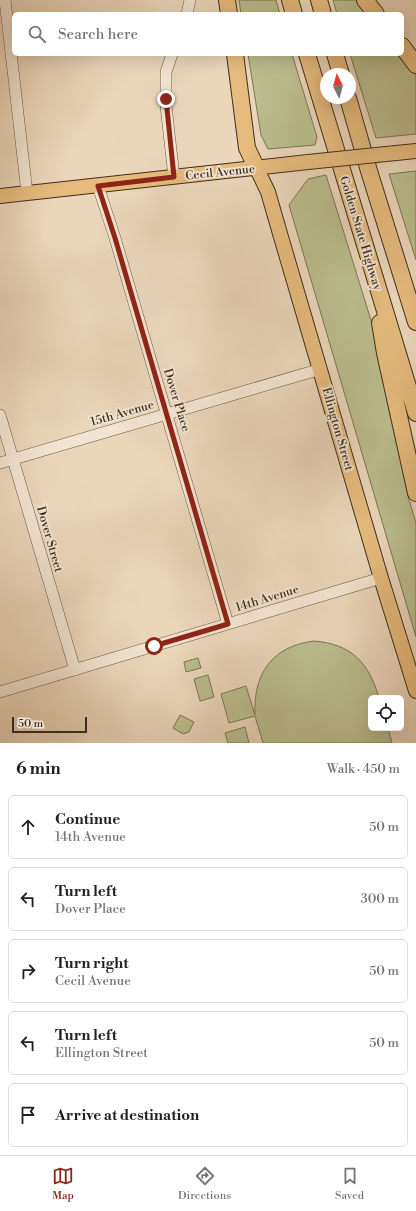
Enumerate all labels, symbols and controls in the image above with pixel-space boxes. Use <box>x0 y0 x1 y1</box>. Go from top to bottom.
search box <box>12 12 404 56</box>
icon: search <box>26 23 48 45</box>
text: Search here <box>58 25 138 44</box>
north arrow <box>320 68 356 104</box>
route end <box>157 90 175 108</box>
street label: Cecil Avenue <box>185 161 256 184</box>
street label: Golden State Highway <box>336 174 385 292</box>
street label: Dover Place <box>160 367 193 434</box>
street label: Ellington Street <box>318 386 357 473</box>
street label: 15th Avenue <box>89 397 156 430</box>
street label: Dover Street <box>33 504 66 575</box>
street label: 14th Avenue <box>234 582 301 615</box>
route start <box>145 637 163 655</box>
map controls <box>368 695 404 731</box>
button: locate <box>368 695 404 731</box>
scale bar <box>12 715 87 734</box>
text: 50 m <box>18 717 43 731</box>
text: 6 min <box>16 758 61 780</box>
text: Walk · 450 m <box>327 761 400 777</box>
text: Continue <box>55 810 120 829</box>
icon: ahead <box>17 816 39 838</box>
text: 50 m <box>369 819 399 835</box>
text: 14th Avenue <box>55 829 126 845</box>
text: Turn left <box>55 882 117 901</box>
icon: left <box>17 888 39 910</box>
text: 300 m <box>361 891 399 907</box>
text: Dover Place <box>55 901 126 917</box>
text: Turn right <box>55 954 129 973</box>
icon: right <box>17 960 39 982</box>
text: 50 m <box>369 963 399 979</box>
text: Cecil Avenue <box>55 973 131 989</box>
text: Turn left <box>55 1026 117 1045</box>
icon: left <box>17 1032 39 1054</box>
text: 50 m <box>369 1035 399 1051</box>
text: Ellington Street <box>55 1045 148 1061</box>
icon: arrive <box>17 1104 39 1126</box>
text: Arrive at destination <box>55 1106 199 1125</box>
tab: Map <box>52 1165 74 1203</box>
tab: Directions <box>178 1165 231 1203</box>
tab: Saved <box>335 1165 364 1203</box>

